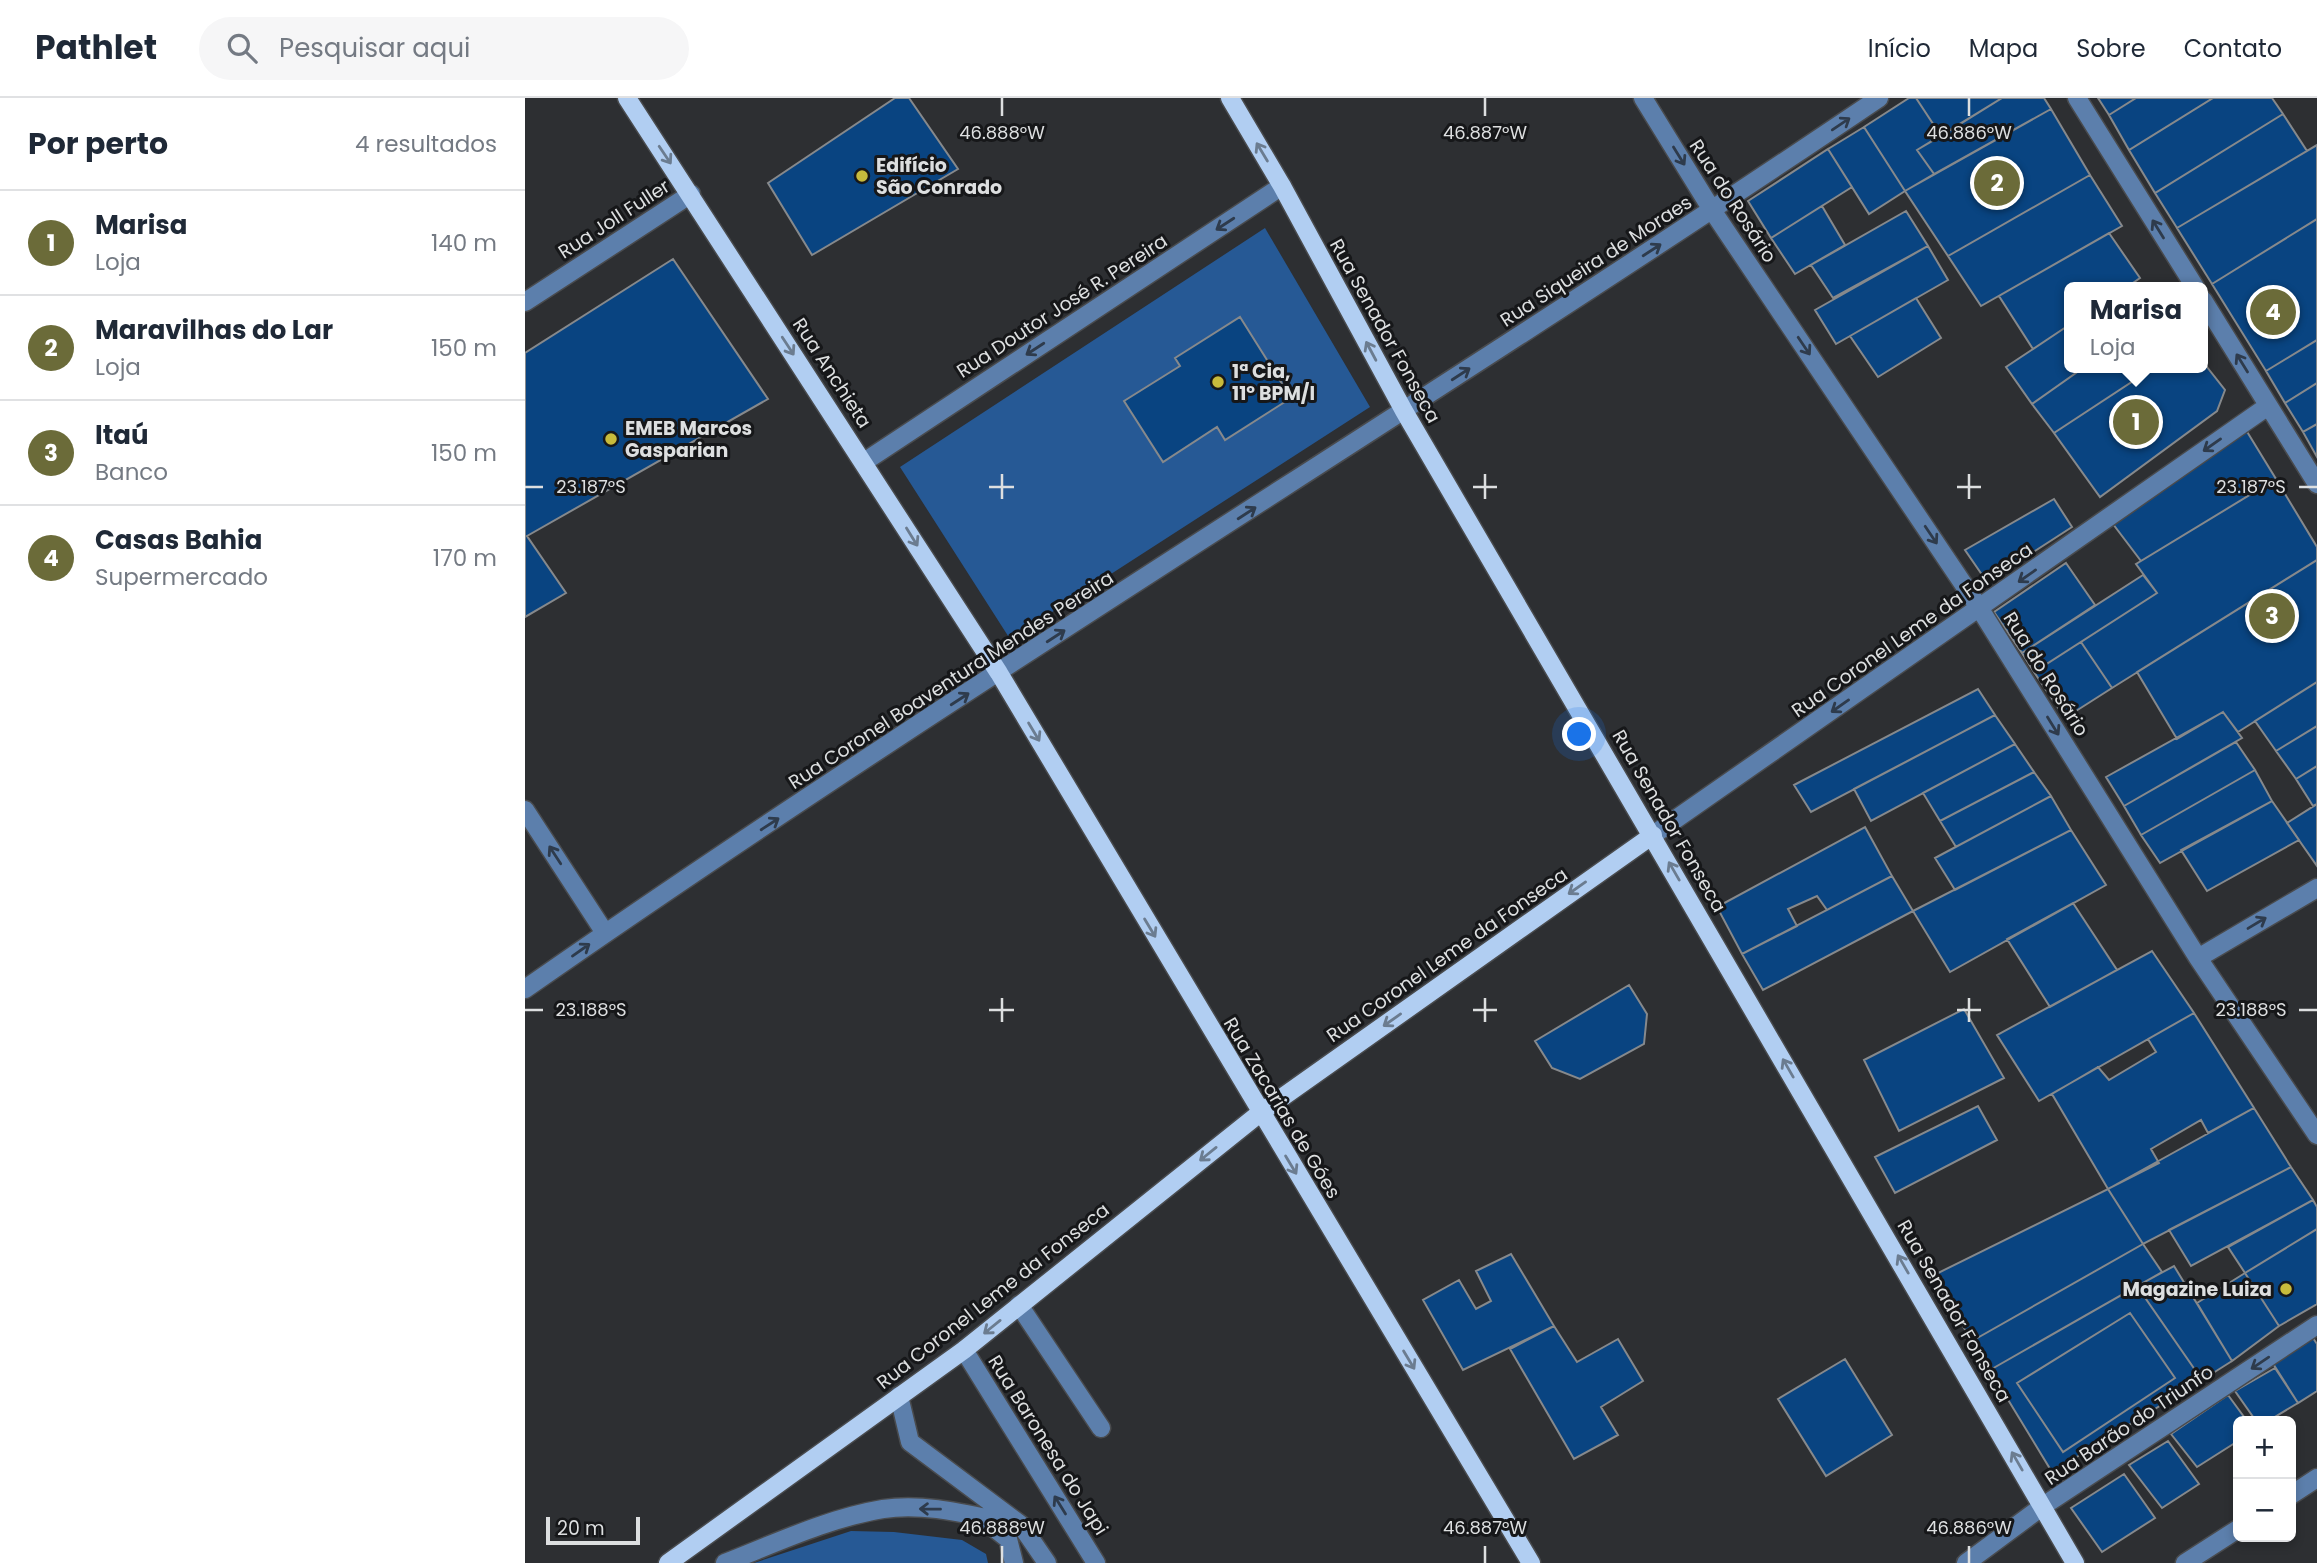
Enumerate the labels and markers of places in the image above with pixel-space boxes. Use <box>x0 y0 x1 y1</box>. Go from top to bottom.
place label: Edifício São Conrado <box>876 152 1002 201</box>
pin: 2 <box>1974 157 2020 209</box>
marker: Edifício São Conrado <box>854 168 870 184</box>
pin: 4 <box>2250 286 2296 338</box>
place label: 1ª Cia, 11º BPM/I <box>1232 358 1315 407</box>
marker: 1ª Cia, 11º BPM/I <box>1210 374 1226 390</box>
pin: 1 <box>2113 396 2159 448</box>
place label: EMEB Marcos Gasparian <box>625 415 752 464</box>
marker: EMEB Marcos Gasparian <box>603 431 619 447</box>
pin: 3 <box>2249 590 2295 642</box>
place label: Magazine Luiza <box>2122 1276 2272 1303</box>
marker: Magazine Luiza <box>2278 1281 2294 1297</box>

